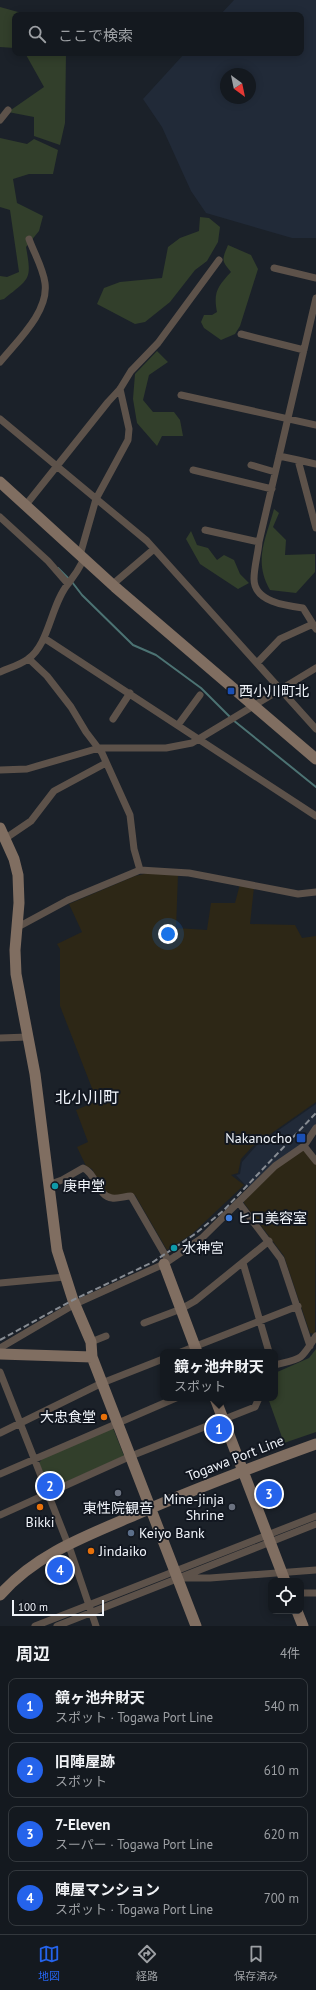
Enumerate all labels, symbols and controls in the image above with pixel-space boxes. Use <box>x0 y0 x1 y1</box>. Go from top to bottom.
search box <box>12 12 304 56</box>
icon: search <box>26 23 48 45</box>
text: ここで検索 <box>58 26 133 45</box>
north arrow <box>220 68 256 104</box>
place label: 西小川町北 <box>239 682 309 700</box>
marker: 西小川町北 <box>226 686 236 696</box>
your location <box>158 924 178 944</box>
district label: 北小川町 <box>55 1087 119 1107</box>
place label: Nakanocho <box>225 1129 292 1147</box>
marker: Nakanocho <box>295 1132 307 1144</box>
place label: 庚申堂 <box>63 1177 105 1195</box>
marker: 庚申堂 <box>50 1181 60 1191</box>
place label: ヒロ美容室 <box>237 1209 307 1227</box>
marker: ヒロ美容室 <box>224 1213 234 1223</box>
place label: 水神宮 <box>182 1239 224 1257</box>
marker: 水神宮 <box>169 1243 179 1253</box>
popup <box>160 1349 278 1401</box>
text: 鏡ヶ池弁財天 <box>174 1357 264 1376</box>
text: スポット <box>174 1378 226 1395</box>
place label: 大忠食堂 <box>40 1408 96 1426</box>
marker: 大忠食堂 <box>99 1412 109 1422</box>
pin: 1 <box>206 1414 232 1444</box>
street label: Togawa Port Line <box>184 1431 286 1485</box>
pin: 2 <box>37 1471 63 1501</box>
pin: 3 <box>256 1479 282 1509</box>
marker: 東性院観音 <box>113 1488 123 1498</box>
place label: Mine-jinja Shrine <box>164 1490 224 1524</box>
place label: 東性院観音 <box>83 1499 153 1517</box>
marker: Bikki <box>35 1502 45 1512</box>
marker: Mine-jinja Shrine <box>227 1502 237 1512</box>
place label: Bikki <box>25 1513 55 1531</box>
place label: Keiyo Bank <box>139 1524 205 1542</box>
marker: Keiyo Bank <box>126 1528 136 1538</box>
place label: Jindaiko <box>98 1542 147 1560</box>
marker: Jindaiko <box>86 1546 96 1556</box>
pin: 4 <box>47 1555 73 1585</box>
map controls <box>268 1578 304 1614</box>
button: locate <box>268 1578 304 1614</box>
scale bar <box>12 1598 104 1617</box>
text: 100 m <box>18 1600 48 1614</box>
text: 周辺 <box>16 1643 50 1665</box>
text: 4件 <box>280 1645 300 1662</box>
text: 鏡ヶ池弁財天 <box>55 1688 145 1707</box>
text: 1 <box>26 1698 34 1715</box>
text: 540 m <box>264 1698 299 1715</box>
text: スポット · Togawa Port Line <box>55 1709 213 1726</box>
text: 旧陣屋跡 <box>55 1752 115 1771</box>
text: 2 <box>26 1762 34 1779</box>
text: 610 m <box>264 1762 299 1779</box>
text: スポット <box>55 1773 107 1790</box>
text: 7-Eleven <box>55 1815 110 1834</box>
text: 3 <box>26 1826 34 1843</box>
text: 620 m <box>264 1826 299 1843</box>
text: スーパー · Togawa Port Line <box>55 1836 213 1853</box>
text: 陣屋マンション <box>55 1880 160 1899</box>
text: 4 <box>26 1890 34 1907</box>
text: 700 m <box>264 1890 299 1907</box>
text: スポット · Togawa Port Line <box>55 1901 213 1918</box>
tab: 地図 <box>38 1943 60 1983</box>
tab: 経路 <box>136 1943 158 1983</box>
tab: 保存済み <box>234 1943 278 1983</box>

